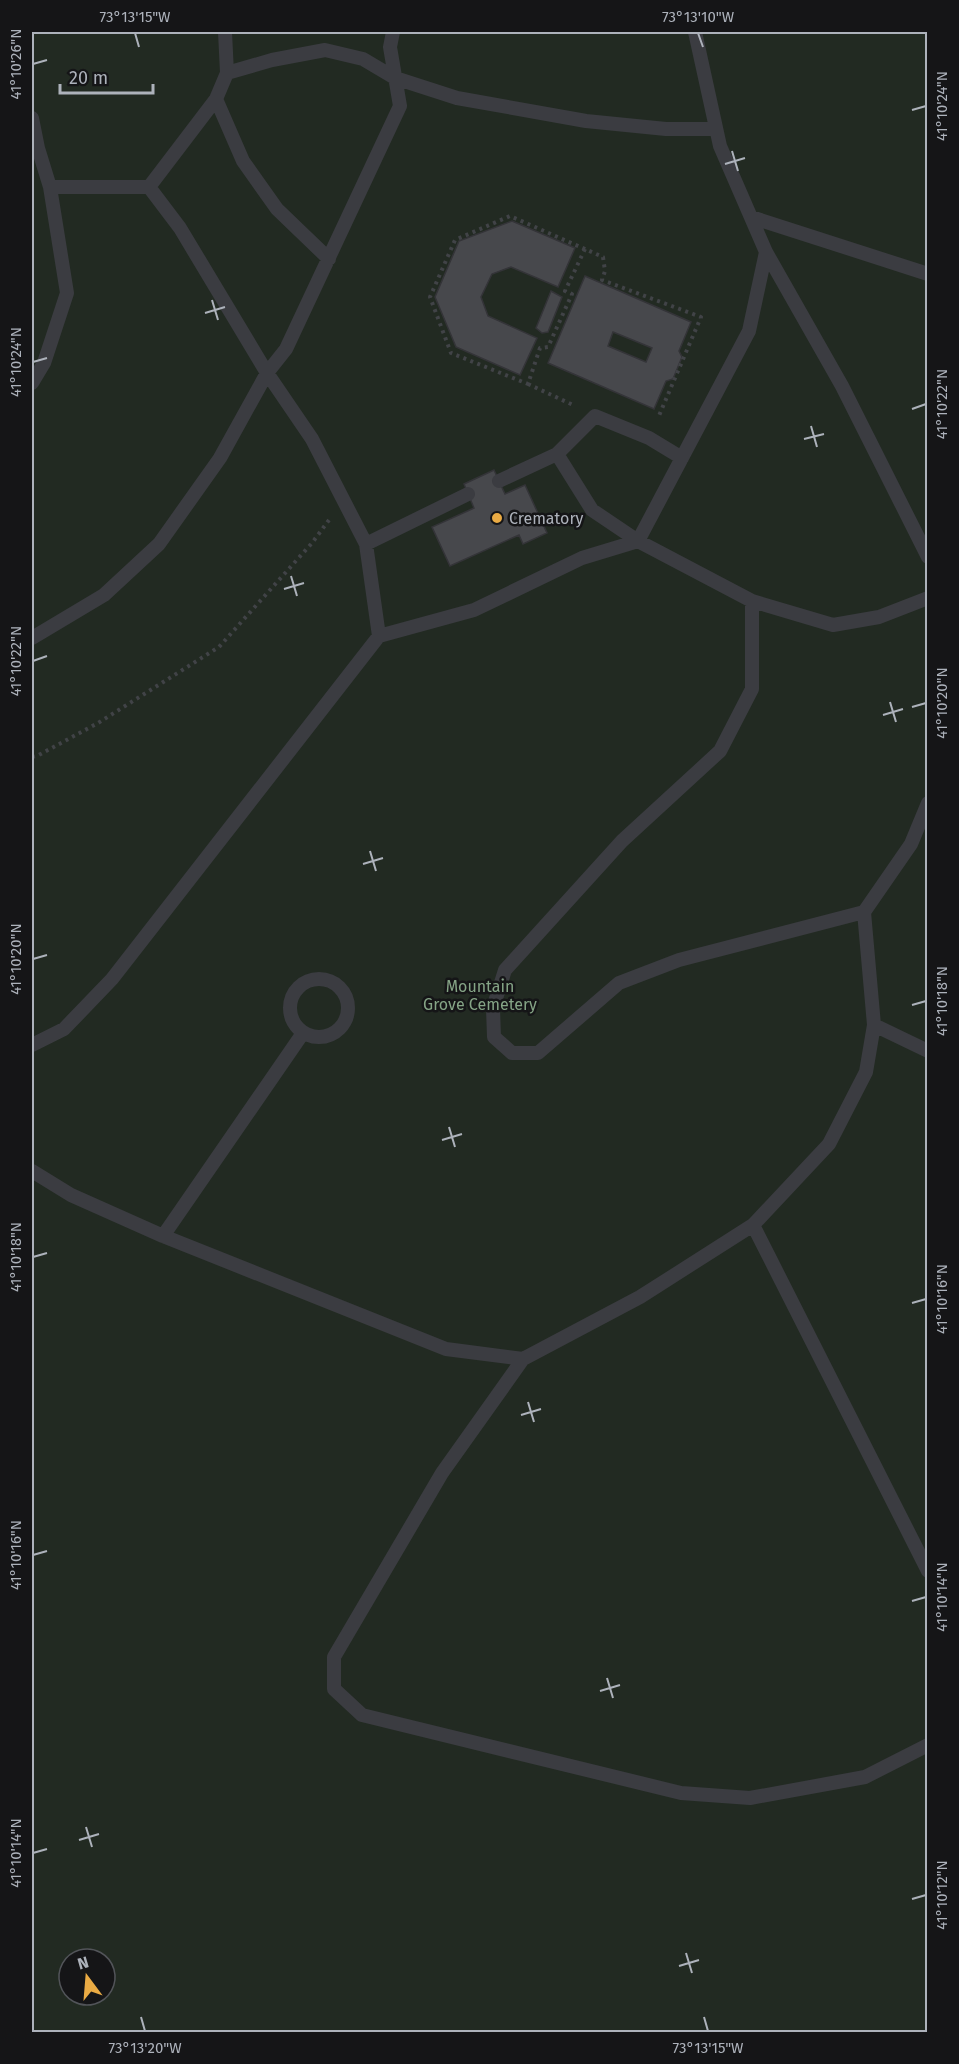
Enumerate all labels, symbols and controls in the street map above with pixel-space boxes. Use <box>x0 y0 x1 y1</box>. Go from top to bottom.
text: 73°13'15"W <box>99 8 171 26</box>
text: 73°13'10"W <box>662 8 735 26</box>
text: 41°10'26"N <box>7 29 25 99</box>
scale bar <box>60 57 153 95</box>
text: 20 m <box>69 67 108 89</box>
text: 41°10'24"N <box>933 71 951 141</box>
text: 41°10'24"N <box>7 327 25 397</box>
text: 41°10'22"N <box>933 369 951 439</box>
place label: Crematory <box>509 509 584 528</box>
marker: Crematory <box>490 511 504 525</box>
text: 41°10'22"N <box>7 626 25 696</box>
text: 41°10'20"N <box>933 667 951 739</box>
text: 41°10'20"N <box>7 923 25 995</box>
text: 41°10'18"N <box>933 966 951 1036</box>
park label: Mountain Grove Cemetery <box>423 977 537 1014</box>
text: 41°10'18"N <box>7 1222 25 1292</box>
text: 41°10'16"N <box>933 1264 951 1334</box>
text: 41°10'16"N <box>7 1520 25 1590</box>
text: 41°10'14"N <box>933 1562 951 1632</box>
text: 41°10'14"N <box>7 1818 25 1888</box>
text: 41°10'12"N <box>933 1860 951 1930</box>
north arrow <box>57 1947 117 2007</box>
text: N <box>75 1952 91 1974</box>
text: 73°13'20"W <box>108 2039 182 2057</box>
text: 73°13'15"W <box>672 2039 744 2057</box>

